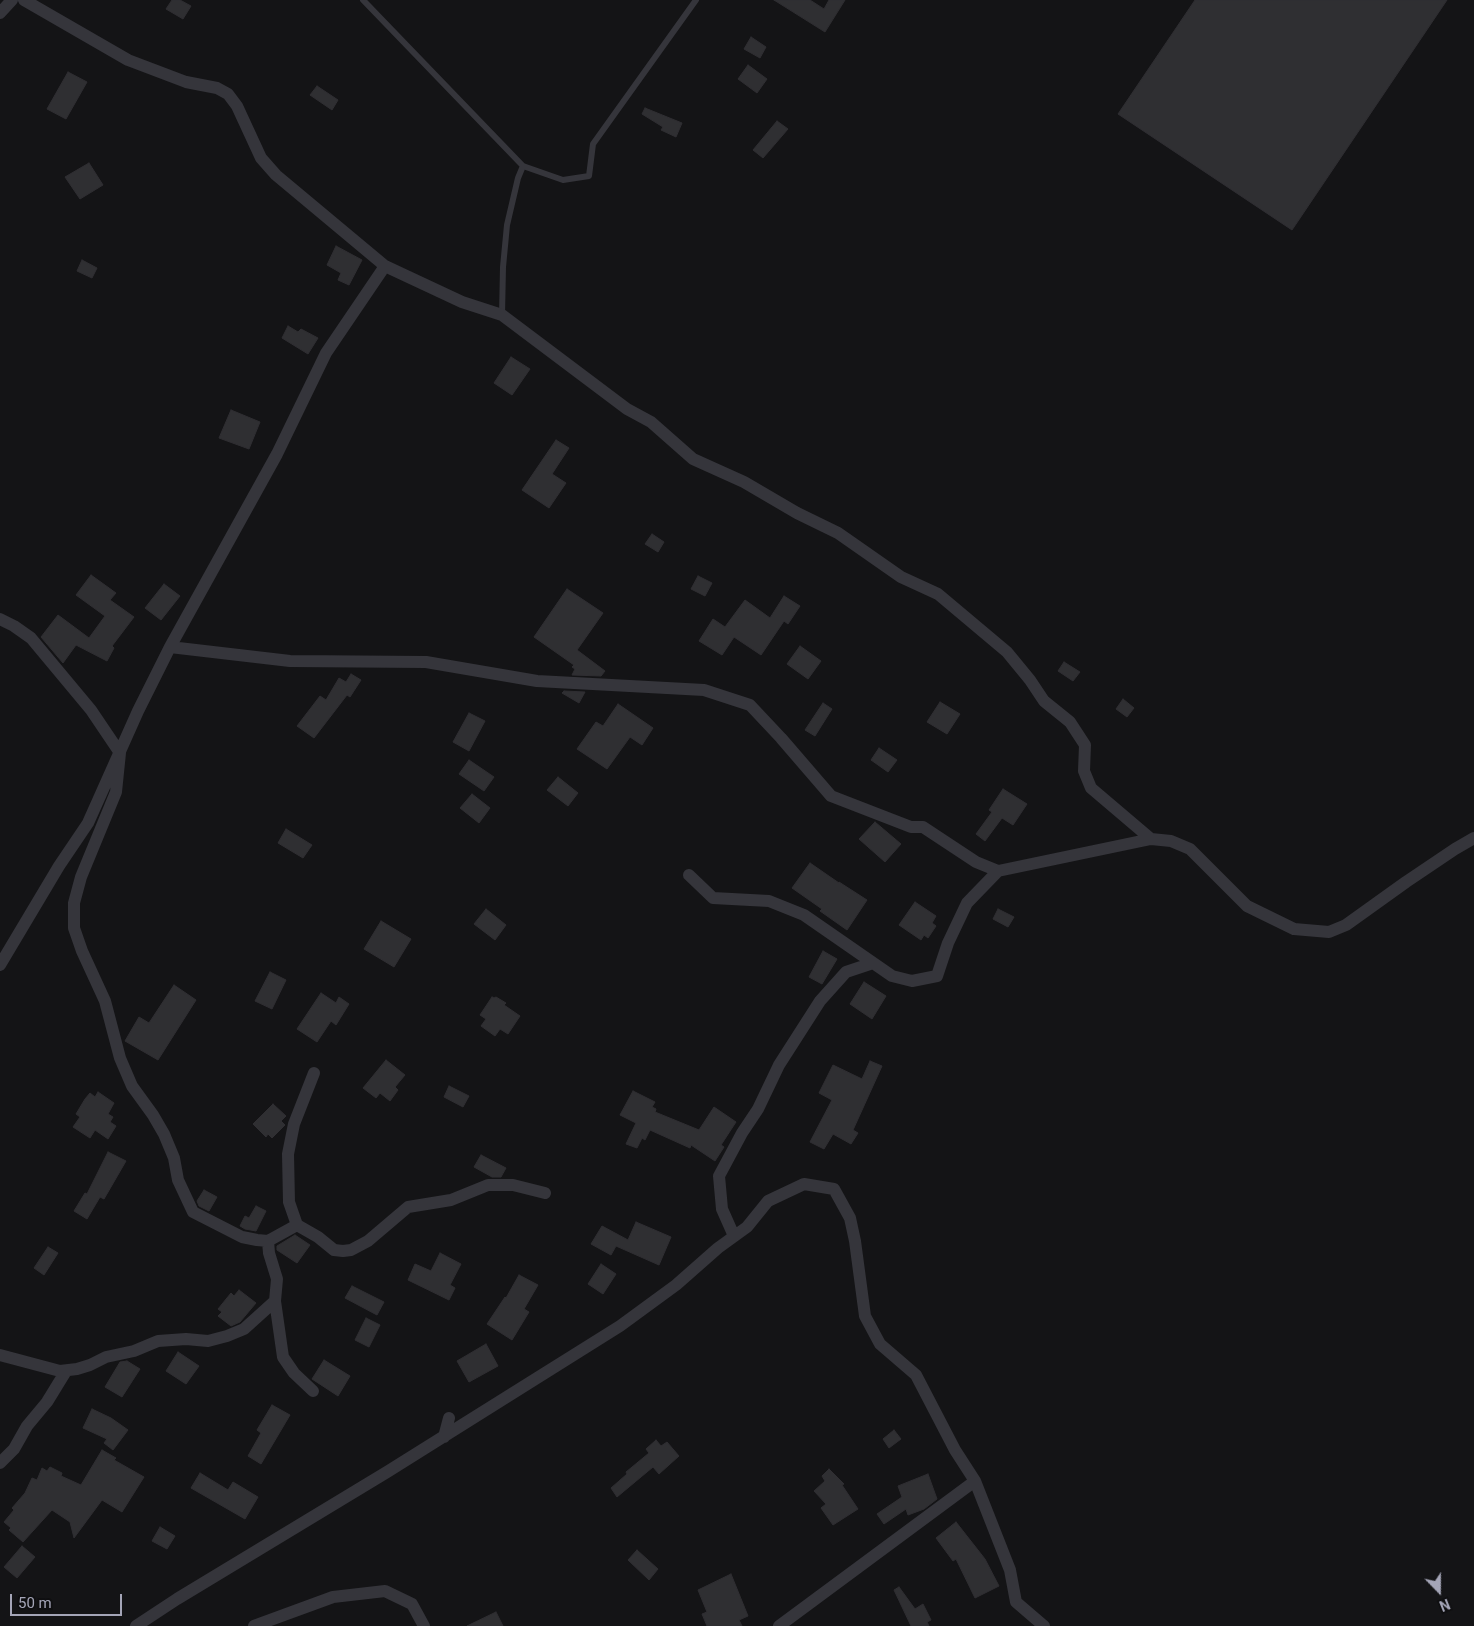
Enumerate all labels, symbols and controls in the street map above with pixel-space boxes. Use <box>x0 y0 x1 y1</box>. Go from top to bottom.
north arrow <box>1414 1566 1464 1616</box>
scale bar <box>12 1584 125 1616</box>
text: 50 m <box>18 1594 52 1612</box>
text: N <box>1437 1596 1452 1614</box>

